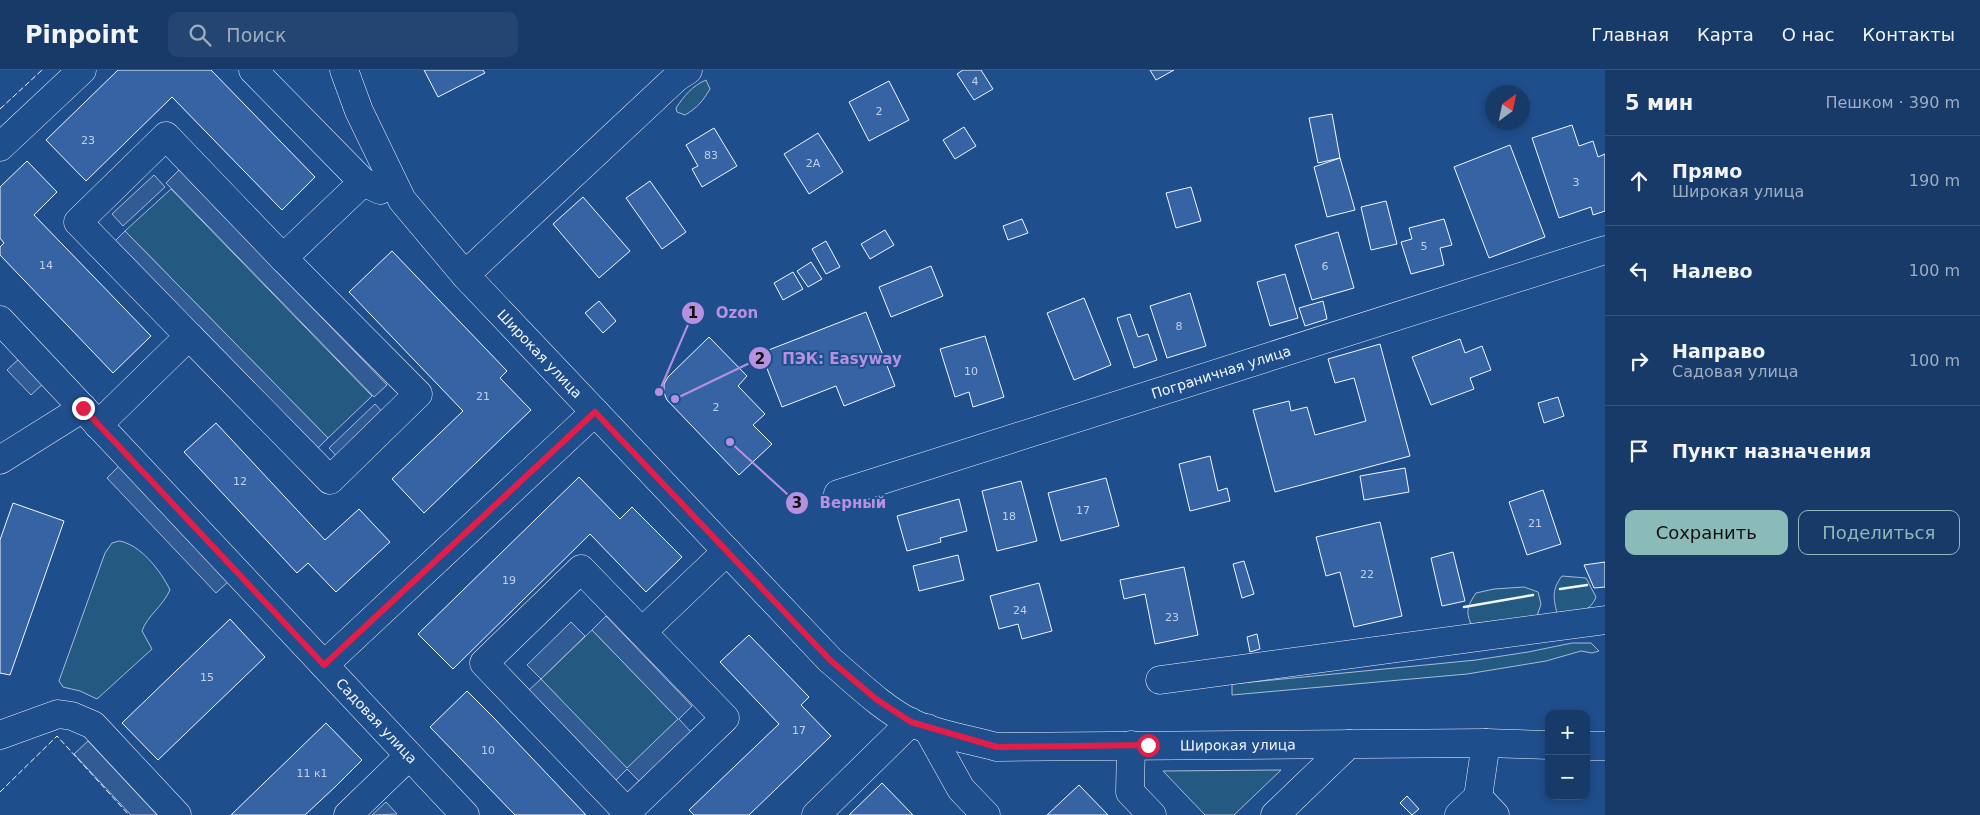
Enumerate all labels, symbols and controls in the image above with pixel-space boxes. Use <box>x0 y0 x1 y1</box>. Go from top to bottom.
search box <box>168 12 518 57</box>
text: Pinpoint <box>25 21 138 49</box>
icon: search <box>186 21 214 49</box>
text: Поиск <box>226 24 287 46</box>
text: Главная <box>1591 24 1669 45</box>
text: Карта <box>1697 24 1754 45</box>
text: О нас <box>1782 24 1834 45</box>
text: Контакты <box>1862 24 1955 45</box>
house number: 4 <box>972 75 979 88</box>
north arrow <box>1485 85 1530 130</box>
text: 5 мин <box>1625 91 1693 115</box>
text: Пешком · 390 m <box>1825 93 1960 112</box>
house number: 2 <box>876 105 883 118</box>
house number: 23 <box>81 134 95 147</box>
house number: 83 <box>704 149 718 162</box>
house number: 2А <box>806 157 821 170</box>
text: Прямо <box>1672 160 1742 182</box>
icon: ahead <box>1625 167 1653 195</box>
text: 190 m <box>1909 171 1960 190</box>
house number: 3 <box>1573 176 1580 189</box>
text: Широкая улица <box>1672 182 1804 201</box>
house number: 5 <box>1421 240 1428 253</box>
icon: left <box>1625 257 1653 285</box>
house number: 14 <box>39 259 53 272</box>
house number: 6 <box>1322 260 1329 273</box>
text: Налево <box>1672 260 1753 282</box>
text: 100 m <box>1909 261 1960 280</box>
callout: Ozon <box>681 298 768 328</box>
text: 1 <box>688 304 698 322</box>
text: Ozon <box>716 304 758 322</box>
street label: Широкая улица <box>494 306 585 401</box>
house number: 8 <box>1176 320 1183 333</box>
text: Направо <box>1672 340 1765 362</box>
street label: Пограничная улица <box>1149 342 1293 402</box>
callout: ПЭК: Easyway <box>747 343 912 373</box>
icon: right <box>1625 347 1653 375</box>
text: 2 <box>755 350 765 368</box>
text: ПЭК: Easyway <box>782 350 902 368</box>
text: 100 m <box>1909 351 1960 370</box>
text: Садовая улица <box>1672 362 1799 381</box>
house number: 10 <box>964 365 978 378</box>
house number: 21 <box>476 390 490 403</box>
route end <box>72 397 95 420</box>
house number: 2 <box>713 401 720 414</box>
icon: arrive <box>1625 437 1653 465</box>
text: Пункт назначения <box>1672 440 1871 462</box>
house number: 12 <box>233 475 247 488</box>
callout: Верный <box>784 488 896 518</box>
text: 3 <box>792 494 802 512</box>
text: Верный <box>820 494 886 512</box>
house number: 17 <box>1076 504 1090 517</box>
house number: 18 <box>1002 510 1016 523</box>
button: Сохранить <box>1625 510 1788 555</box>
button: Поделиться <box>1798 510 1960 555</box>
house number: 21 <box>1528 517 1542 530</box>
house number: 22 <box>1360 568 1374 581</box>
house number: 19 <box>502 574 516 587</box>
house number: 24 <box>1013 604 1027 617</box>
house number: 23 <box>1165 611 1179 624</box>
house number: 15 <box>200 671 214 684</box>
street label: Садовая улица <box>333 675 420 767</box>
map controls <box>1545 710 1590 800</box>
button: + <box>1545 710 1590 755</box>
house number: 17 <box>792 724 806 737</box>
route start <box>1137 734 1160 757</box>
street label: Широкая улица <box>1180 737 1296 754</box>
house number: 10 <box>481 744 495 757</box>
button: − <box>1545 755 1590 800</box>
house number: 11 к1 <box>296 767 328 780</box>

